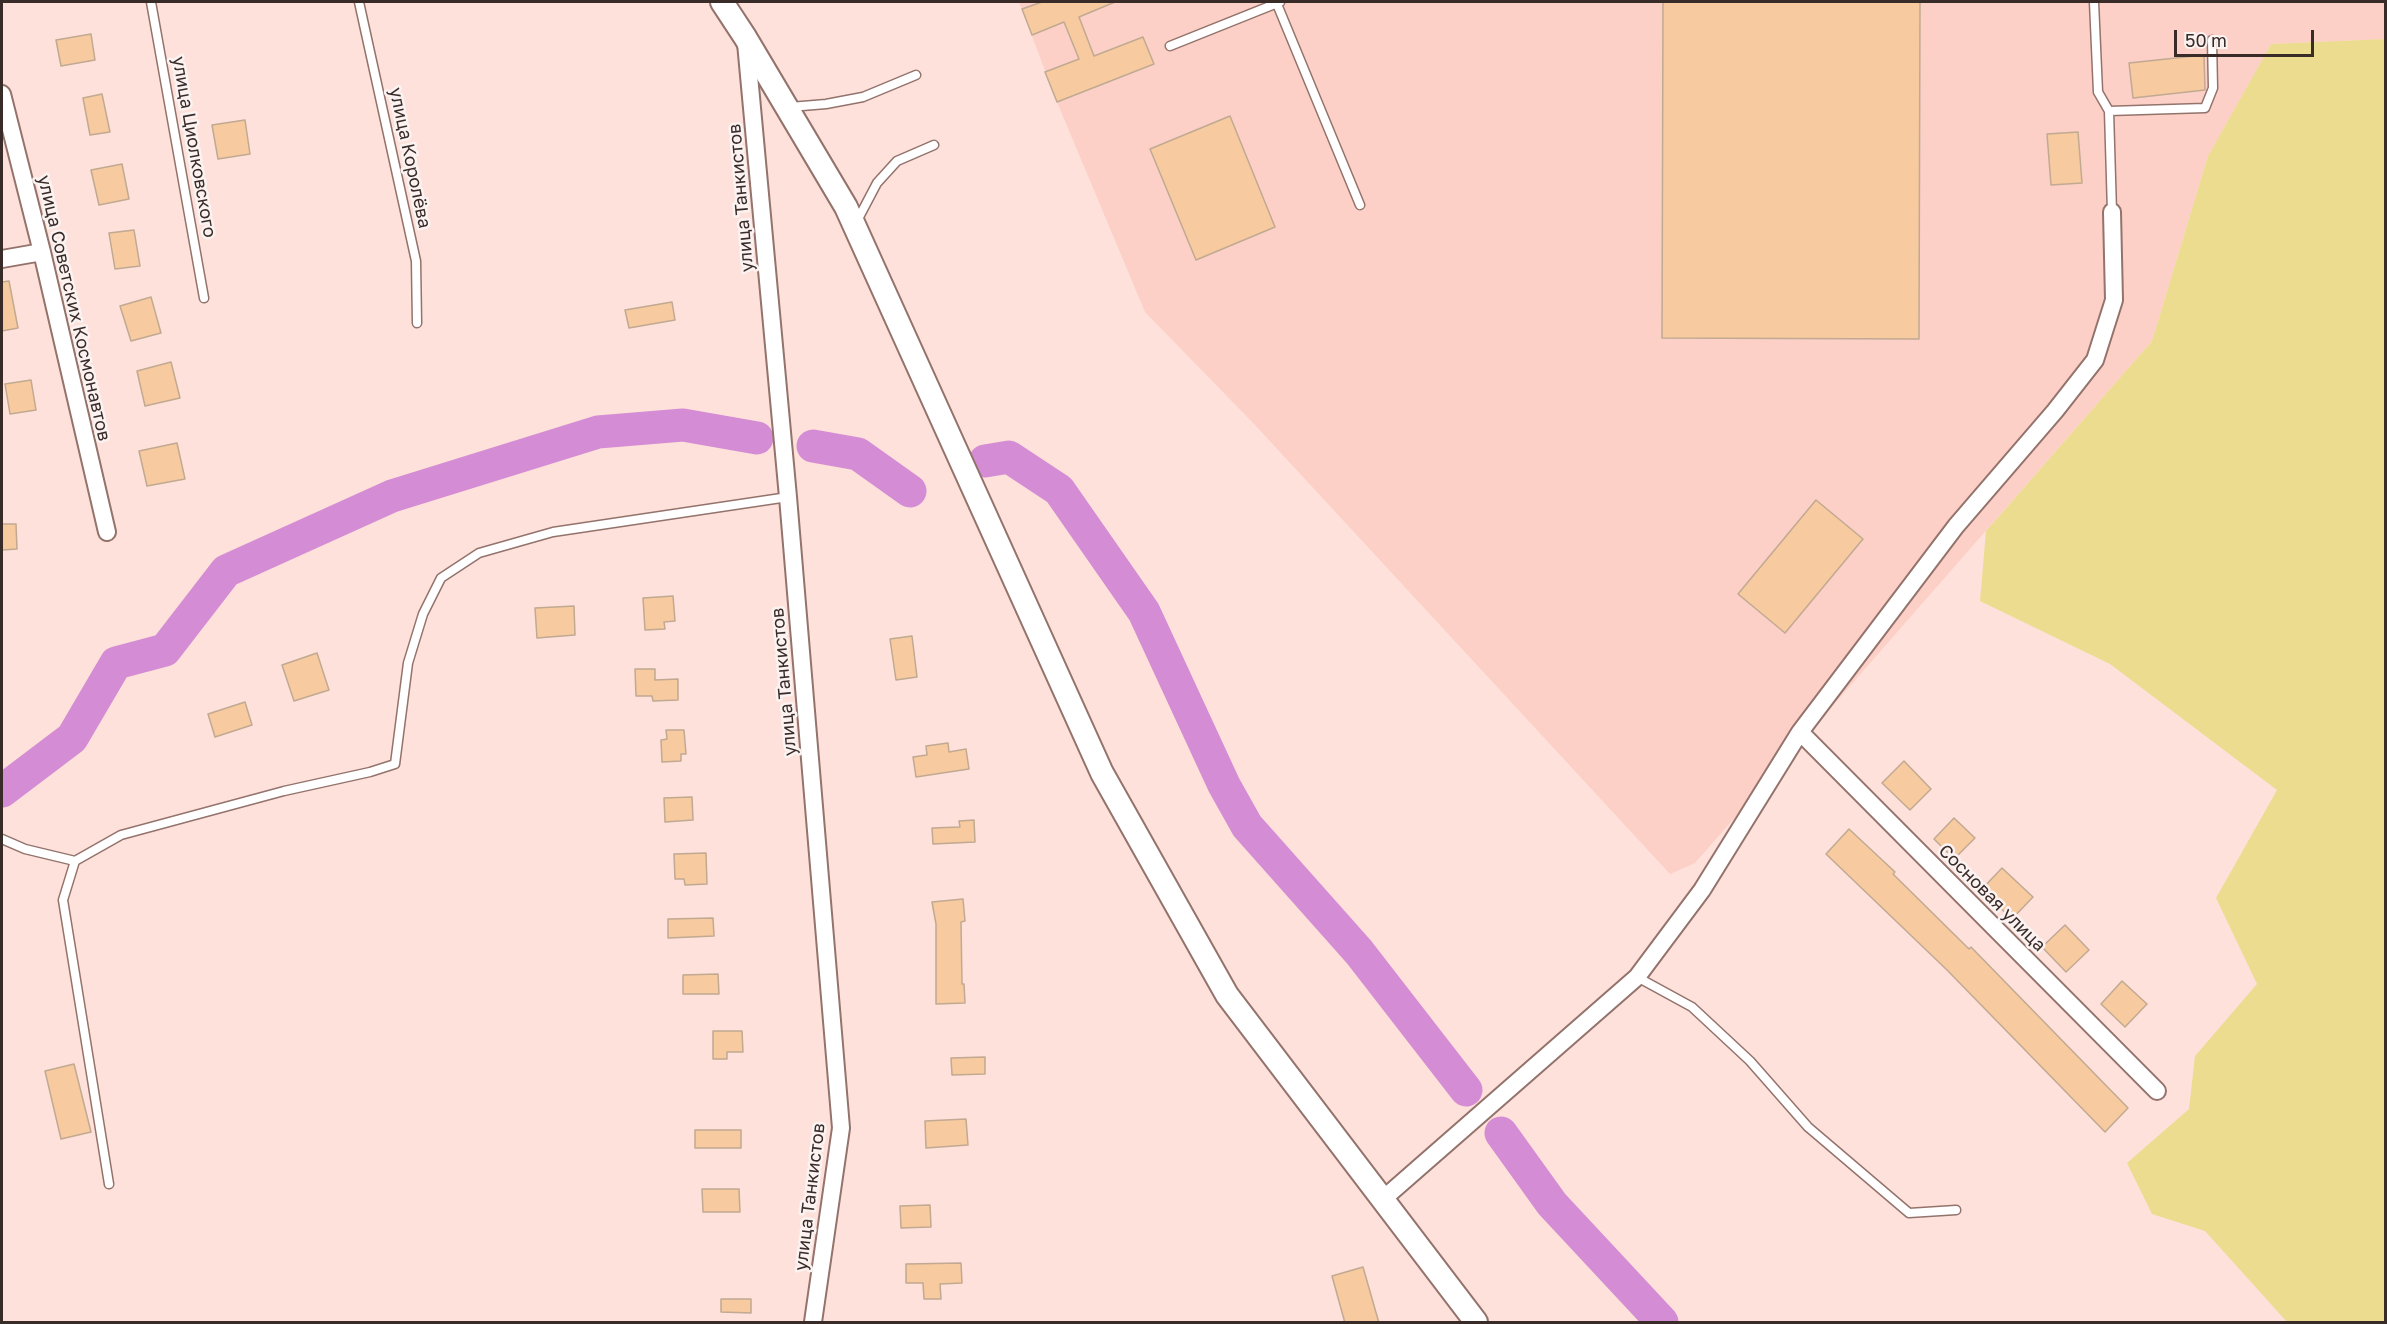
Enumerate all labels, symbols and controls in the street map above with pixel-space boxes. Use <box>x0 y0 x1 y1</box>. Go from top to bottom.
scale bar <box>2177 18 2316 56</box>
text: 50 m <box>2185 29 2227 51</box>
street label: улица Циолковского <box>167 55 221 239</box>
street label: улица Королёва <box>385 86 435 230</box>
street label: улица Танкистов <box>724 123 758 273</box>
street label: улица Советских Космонавтов <box>33 173 115 443</box>
street label: улица Танкистов <box>767 607 801 757</box>
street label: Сосновая улица <box>1934 840 2050 956</box>
street label: улица Танкистов <box>790 1122 830 1272</box>

